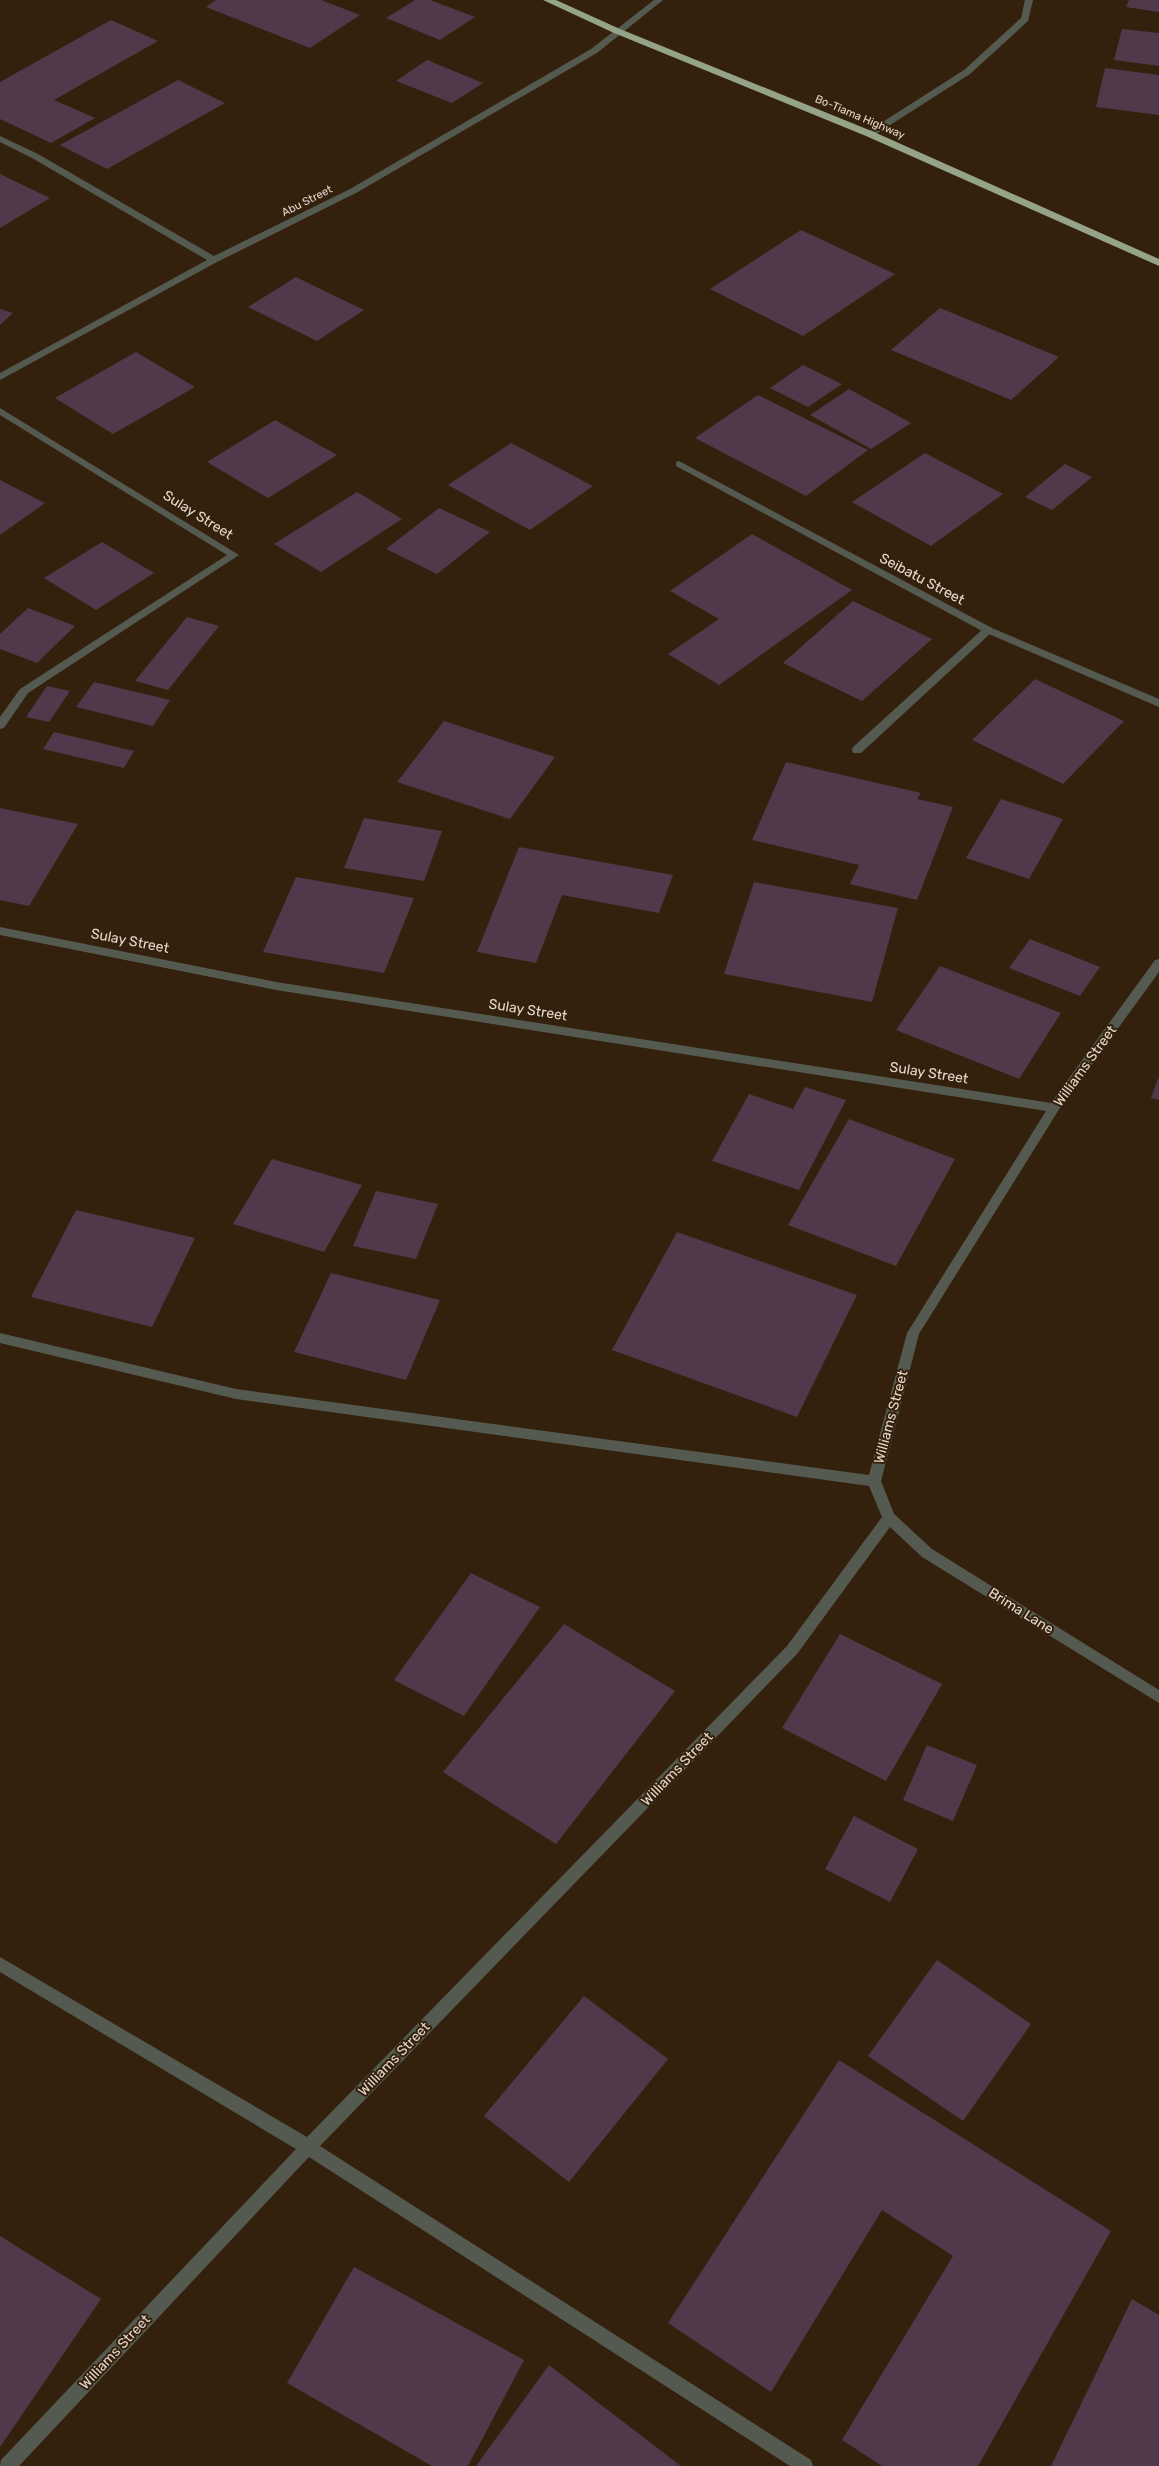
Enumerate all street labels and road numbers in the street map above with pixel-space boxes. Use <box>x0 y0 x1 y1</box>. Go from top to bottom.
street label: Bo-Tiama Highway <box>813 92 907 142</box>
street label: Abu Street <box>280 182 335 219</box>
street label: Sulay Street <box>160 487 237 544</box>
street label: Seibatu Street <box>877 549 968 609</box>
street label: Sulay Street <box>89 925 171 957</box>
street label: Sulay Street <box>487 995 569 1025</box>
street label: Williams Street <box>1050 1022 1120 1110</box>
street label: Sulay Street <box>888 1058 970 1088</box>
street label: Williams Street <box>870 1368 912 1466</box>
street label: Brima Lane <box>985 1584 1057 1638</box>
street label: Williams Street <box>638 1728 717 1809</box>
street label: Williams Street <box>355 2018 434 2099</box>
street label: Williams Street <box>76 2311 154 2393</box>

